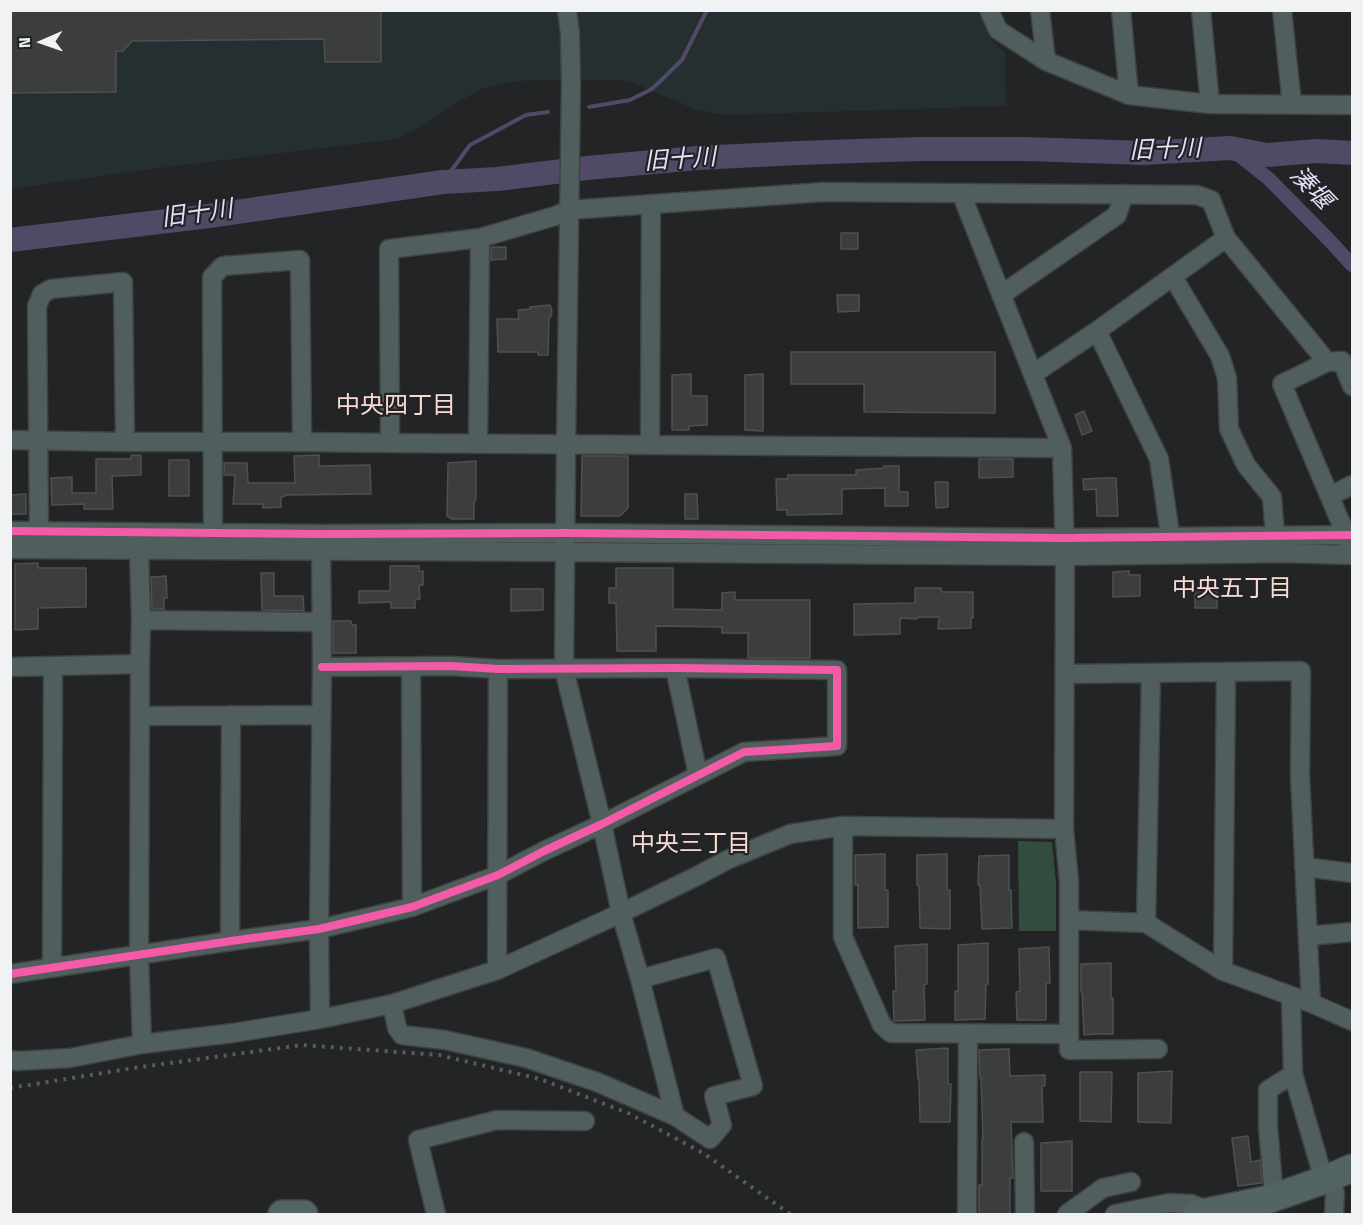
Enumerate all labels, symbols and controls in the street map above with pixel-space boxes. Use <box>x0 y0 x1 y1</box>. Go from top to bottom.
north arrow <box>12 12 72 72</box>
text: N <box>12 37 36 49</box>
water label: 旧十川 <box>1129 135 1201 167</box>
water label: 旧十川 <box>643 144 717 178</box>
water label: 湊堰 <box>1283 162 1337 216</box>
water label: 旧十川 <box>159 196 235 234</box>
district label: 中央四丁目 <box>336 393 456 421</box>
district label: 中央五丁目 <box>1172 576 1292 604</box>
district label: 中央三丁目 <box>631 831 751 859</box>

